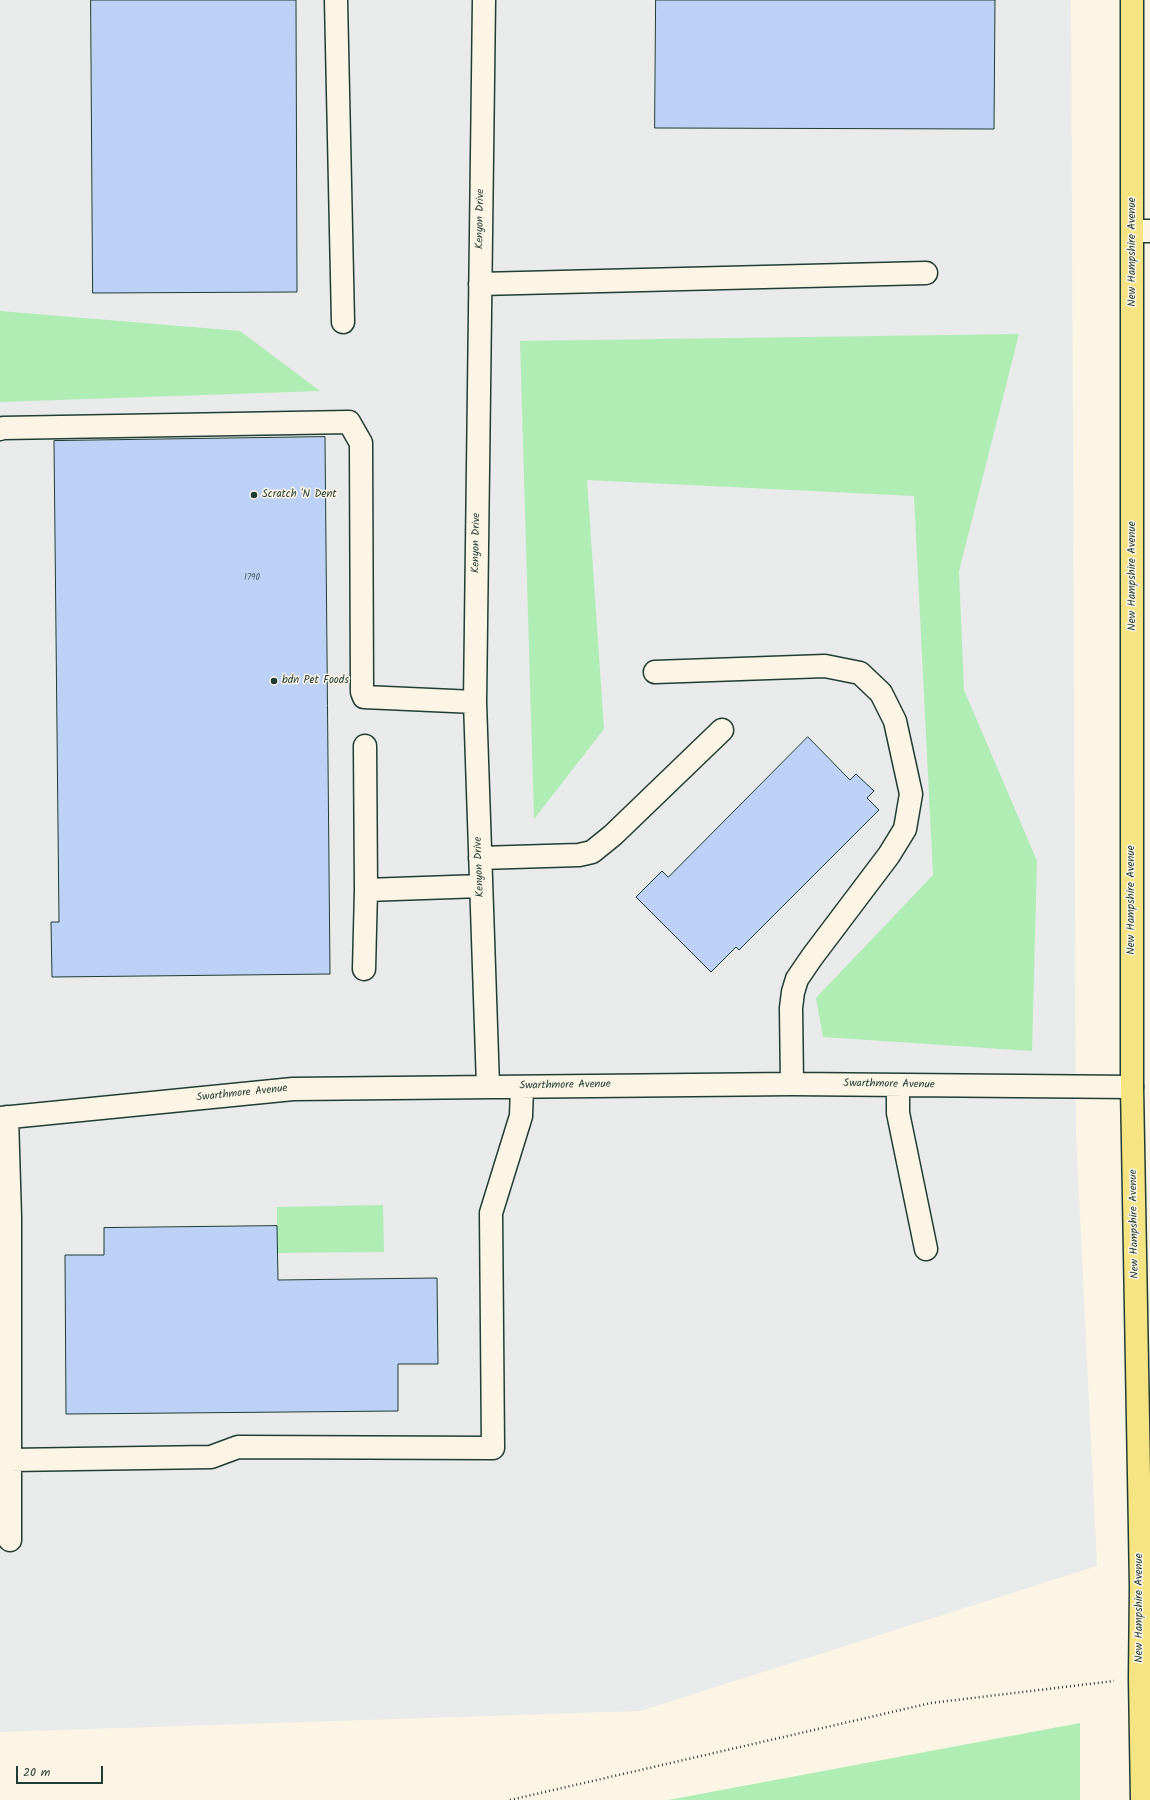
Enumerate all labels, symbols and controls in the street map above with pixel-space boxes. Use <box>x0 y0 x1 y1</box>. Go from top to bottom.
street label: Kenyon Drive <box>474 189 488 249</box>
street label: New Hampshire Avenue <box>1126 197 1140 307</box>
place label: Scratch 'N Dent <box>262 488 337 502</box>
marker: Scratch 'N Dent <box>249 490 259 500</box>
street label: Kenyon Drive <box>470 513 484 573</box>
street label: New Hampshire Avenue <box>1126 521 1140 631</box>
house number: 1790 <box>244 573 260 583</box>
place label: bdn Pet Foods <box>282 674 349 688</box>
marker: bdn Pet Foods <box>269 676 279 686</box>
street label: Kenyon Drive <box>472 836 488 898</box>
street label: New Hampshire Avenue <box>1125 845 1139 955</box>
street label: Swarthmore Avenue <box>843 1078 935 1092</box>
street label: Swarthmore Avenue <box>519 1079 611 1093</box>
street label: Swarthmore Avenue <box>196 1083 288 1105</box>
street label: New Hampshire Avenue <box>1127 1169 1143 1279</box>
street label: New Hampshire Avenue <box>1133 1553 1147 1663</box>
scale bar <box>18 1758 105 1784</box>
text: 20 m <box>23 1763 50 1782</box>

